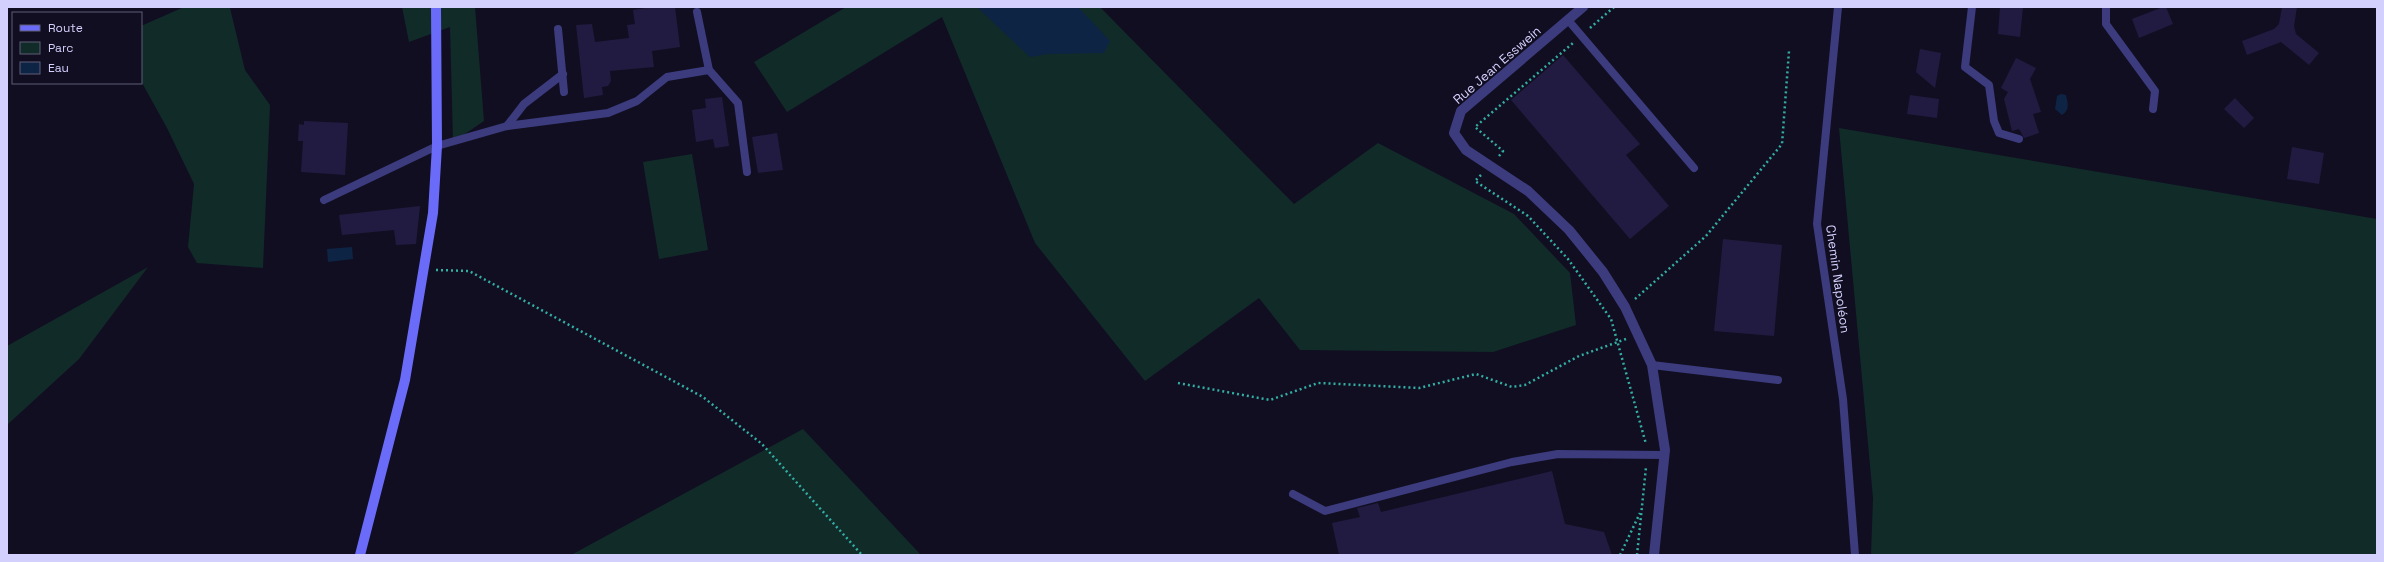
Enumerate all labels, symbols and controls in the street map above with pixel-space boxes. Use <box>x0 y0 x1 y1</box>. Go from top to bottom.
legend <box>12 12 142 84</box>
text: Route <box>48 20 83 36</box>
street label: Rue Jean Esswein <box>1449 22 1545 108</box>
text: Parc <box>48 40 73 56</box>
text: Eau <box>48 60 69 76</box>
street label: Chemin Napoléon <box>1822 224 1854 334</box>

